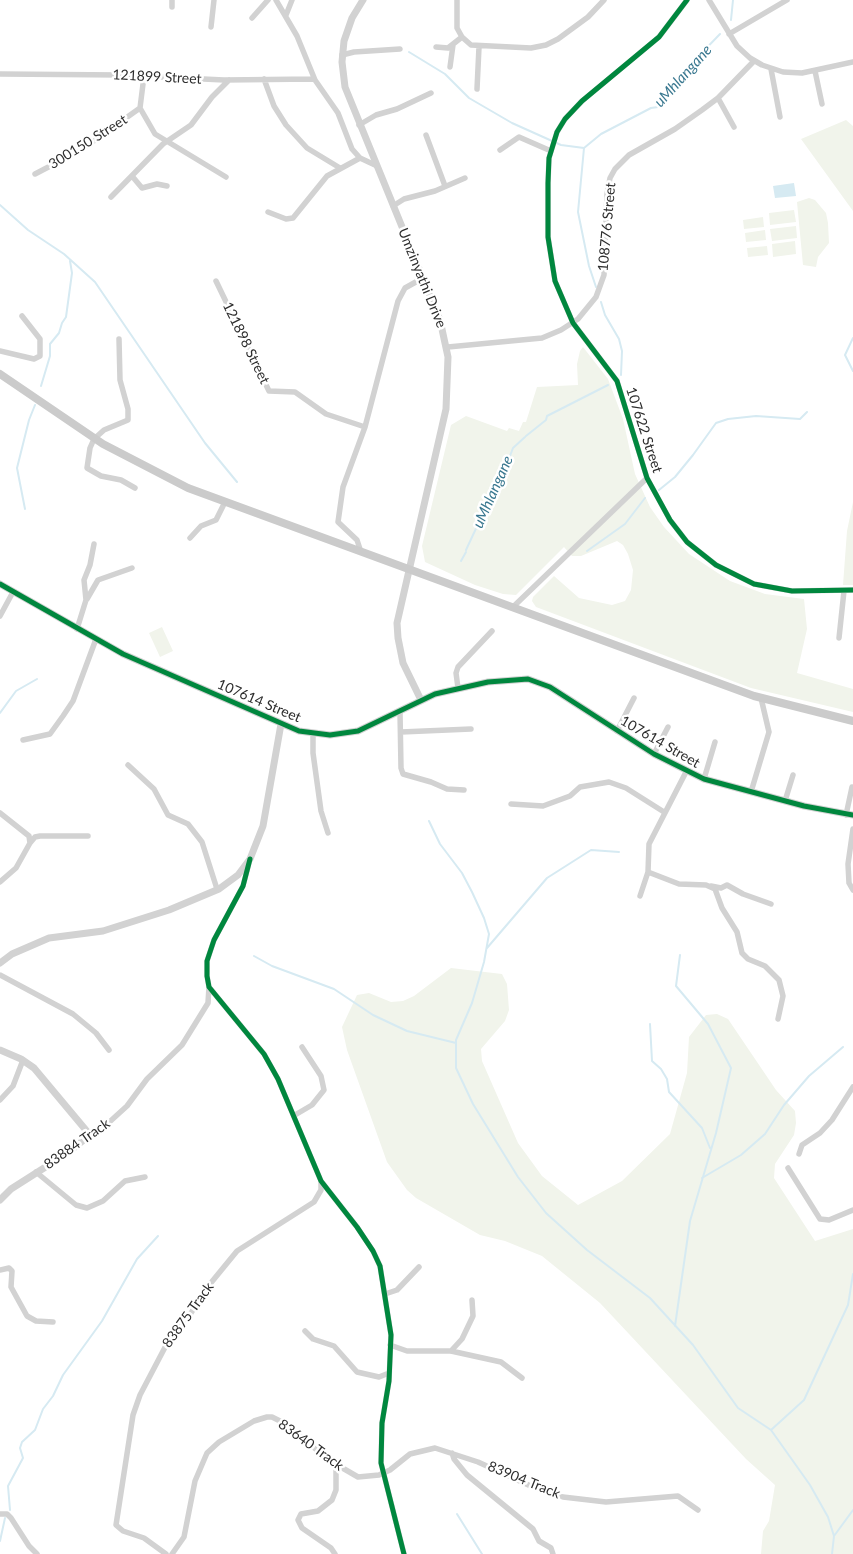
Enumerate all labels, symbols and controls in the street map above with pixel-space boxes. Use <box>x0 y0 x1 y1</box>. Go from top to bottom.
water label: uMhlangane <box>650 41 716 111</box>
street label: 121899 Street <box>112 66 202 88</box>
street label: 300150 Street <box>46 111 130 173</box>
street label: 108776 Street <box>595 182 619 272</box>
street label: Umzinyathi Drive <box>394 226 450 330</box>
street label: 121898 Street <box>219 299 273 387</box>
street label: 107622 Street <box>622 385 666 475</box>
water label: uMhlangane <box>469 453 517 531</box>
street label: 107614 Street <box>215 676 303 726</box>
street label: 107614 Street <box>617 712 703 772</box>
street label: 83884 Track <box>41 1115 113 1173</box>
street label: 83875 Track <box>159 1279 217 1351</box>
street label: 83640 Track <box>275 1416 347 1474</box>
street label: 83904 Track <box>485 1458 563 1502</box>

